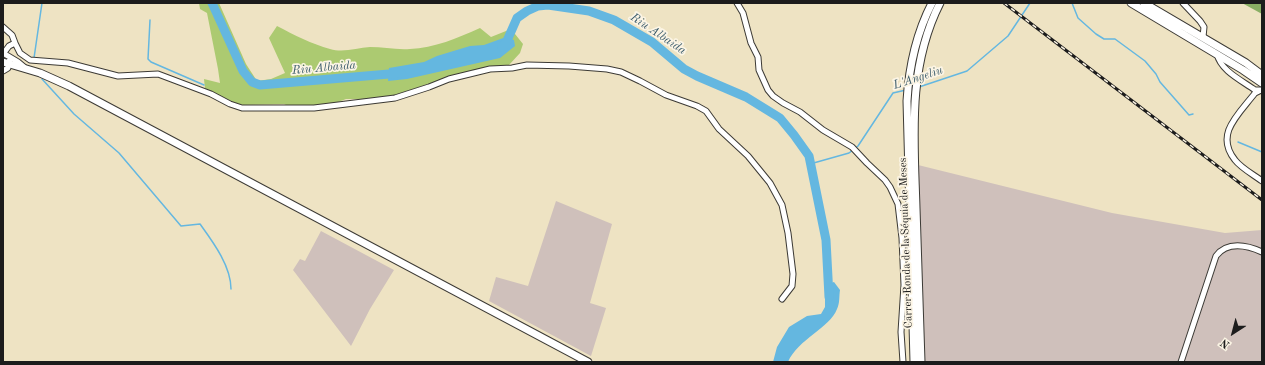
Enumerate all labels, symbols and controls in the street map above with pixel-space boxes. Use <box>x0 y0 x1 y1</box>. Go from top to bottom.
water label: Riu Albaida <box>627 10 689 58</box>
water label: Riu Albaida <box>291 58 357 78</box>
water label: L'Angeliu <box>891 63 945 93</box>
street label: Carrer Ronda de la Séquia de Meses <box>896 157 916 329</box>
north arrow <box>1213 313 1253 353</box>
text: N <box>1219 336 1232 350</box>

